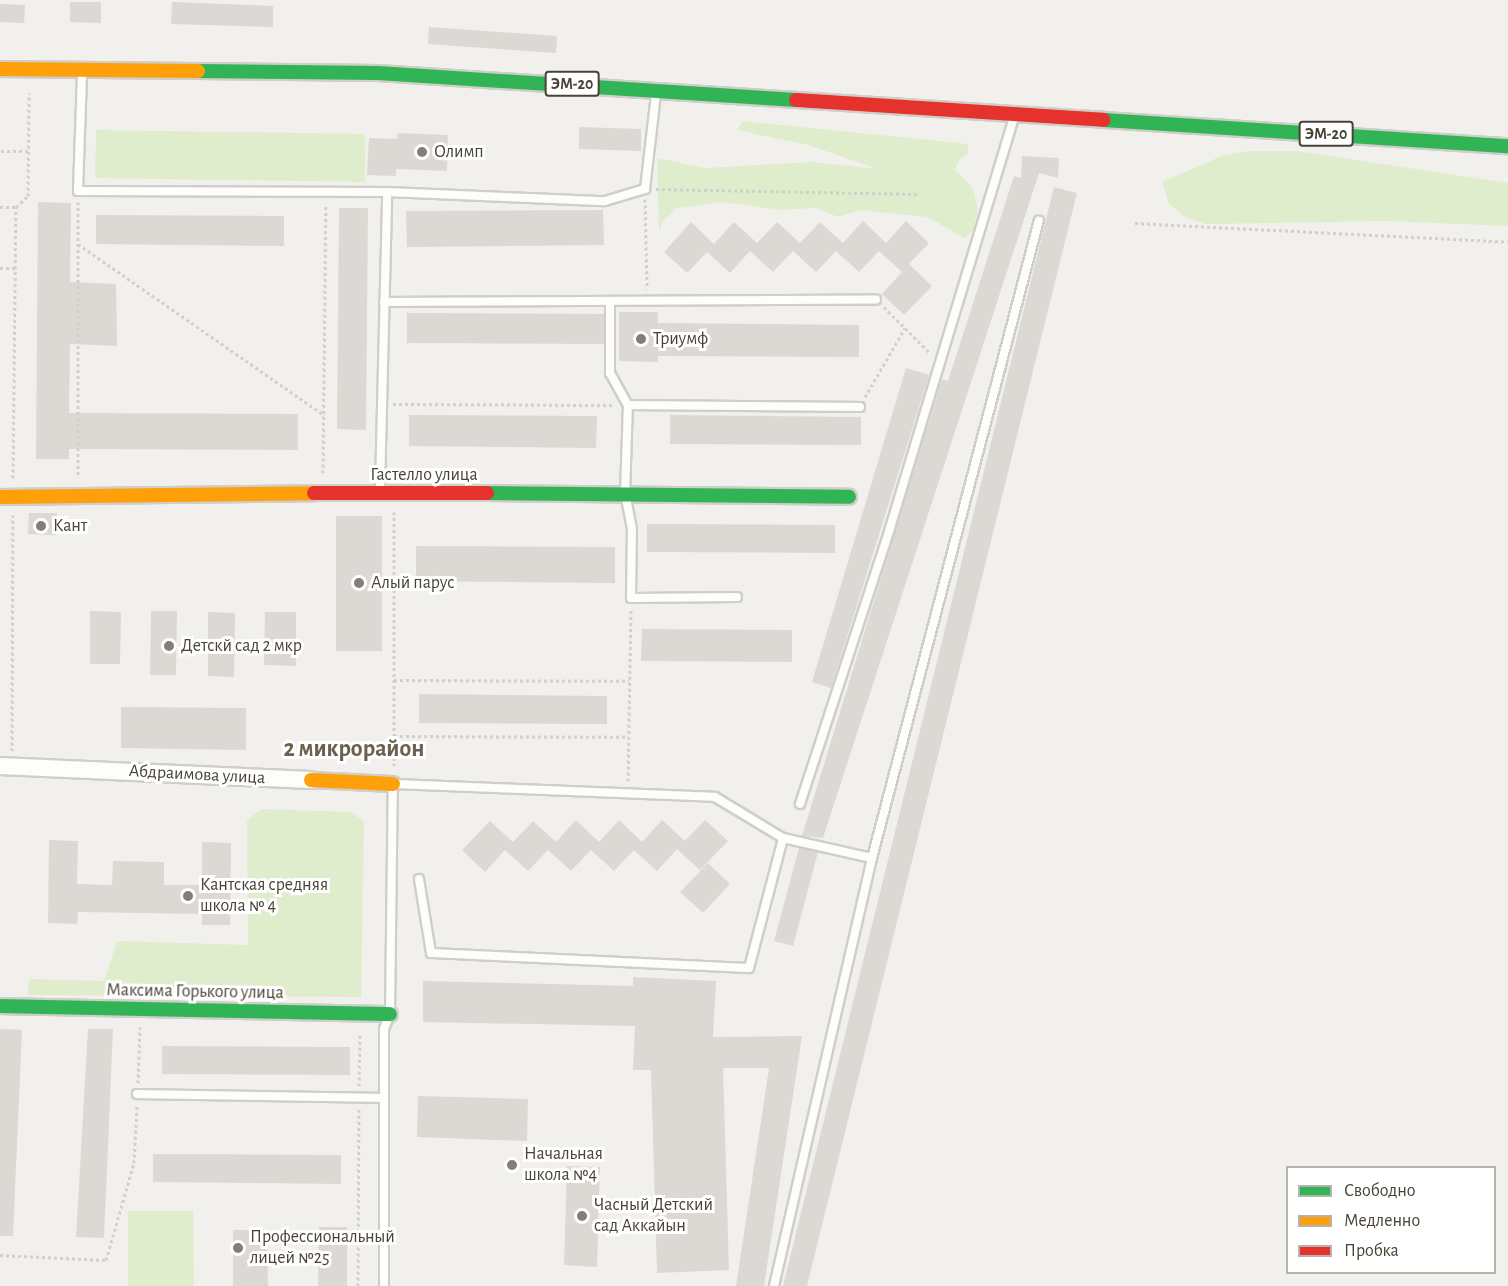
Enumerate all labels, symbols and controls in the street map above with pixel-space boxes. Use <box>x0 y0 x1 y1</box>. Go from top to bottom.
road number: ЭМ-20 <box>544 71 600 97</box>
road number: ЭМ-20 <box>1298 121 1354 147</box>
place label: Олимп <box>434 141 484 163</box>
marker: Олимп <box>415 145 429 159</box>
place label: Триумф <box>653 328 708 350</box>
marker: Триумф <box>634 332 648 346</box>
street label: Гастелло улица <box>370 464 478 486</box>
place label: Кант <box>53 515 87 537</box>
marker: Кант <box>34 519 48 533</box>
place label: Алый парус <box>371 572 454 594</box>
marker: Алый парус <box>352 576 366 590</box>
place label: Детскй сад 2 мкр <box>181 635 302 657</box>
marker: Детскй сад 2 мкр <box>162 639 176 653</box>
district label: 2 микрорайон <box>284 736 424 764</box>
street label: Абдраимова улица <box>128 761 266 789</box>
place label: Кантская средняя школа № 4 <box>200 875 328 918</box>
marker: Кантская средняя школа № 4 <box>181 889 195 903</box>
street label: Максима Горького улица <box>106 980 284 1004</box>
place label: Начальная школа №4 <box>524 1144 603 1186</box>
marker: Начальная школа №4 <box>505 1158 519 1172</box>
legend <box>1286 1166 1496 1274</box>
text: Свободно <box>1344 1182 1416 1200</box>
place label: Часный Детский сад Аккайын <box>594 1195 713 1238</box>
marker: Часный Детский сад Аккайын <box>575 1209 589 1223</box>
text: Медленно <box>1344 1212 1420 1230</box>
place label: Профессиональный лицей №25 <box>250 1227 395 1270</box>
marker: Профессиональный лицей №25 <box>231 1241 245 1255</box>
text: Пробка <box>1344 1242 1399 1260</box>

